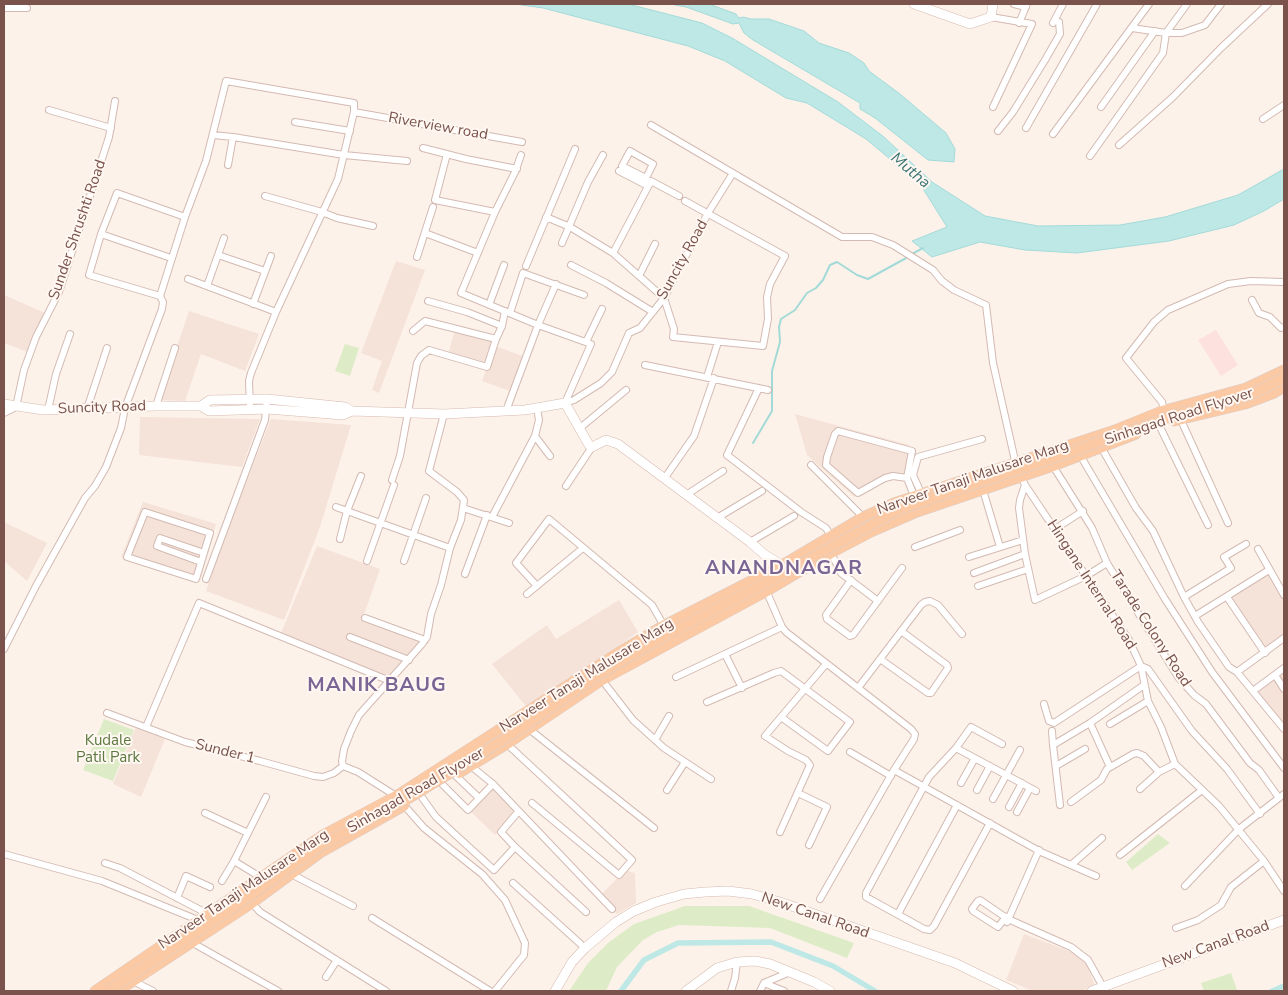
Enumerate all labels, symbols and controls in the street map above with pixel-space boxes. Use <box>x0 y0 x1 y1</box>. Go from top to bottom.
street label: Riverview road <box>387 109 489 145</box>
water label: Mutha <box>886 149 934 193</box>
street label: Sunder Shrushti Road <box>46 158 110 302</box>
street label: Suncity Road <box>654 217 712 303</box>
street label: Sinhagad Road Flyover <box>1102 384 1256 450</box>
street label: Suncity Road <box>58 397 146 419</box>
street label: Narveer Tanaji Malusare Marg <box>875 437 1071 519</box>
street label: Hingane Internal Road <box>1042 517 1140 653</box>
district label: ANANDNAGAR <box>704 557 864 581</box>
street label: Tarade Colony Road <box>1106 567 1194 691</box>
street label: Narveer Tanaji Malusare Marg <box>497 615 677 737</box>
district label: MANIK BAUG <box>306 674 448 698</box>
park label: Kudale Patil Park <box>76 732 140 767</box>
street label: Sunder 1 <box>193 736 257 768</box>
street label: Sinhagad Road Flyover <box>344 744 488 838</box>
street label: Narveer Tanaji Malusare Marg <box>155 826 333 954</box>
street label: New Canal Road <box>759 889 871 943</box>
street label: New Canal Road <box>1160 917 1272 973</box>

